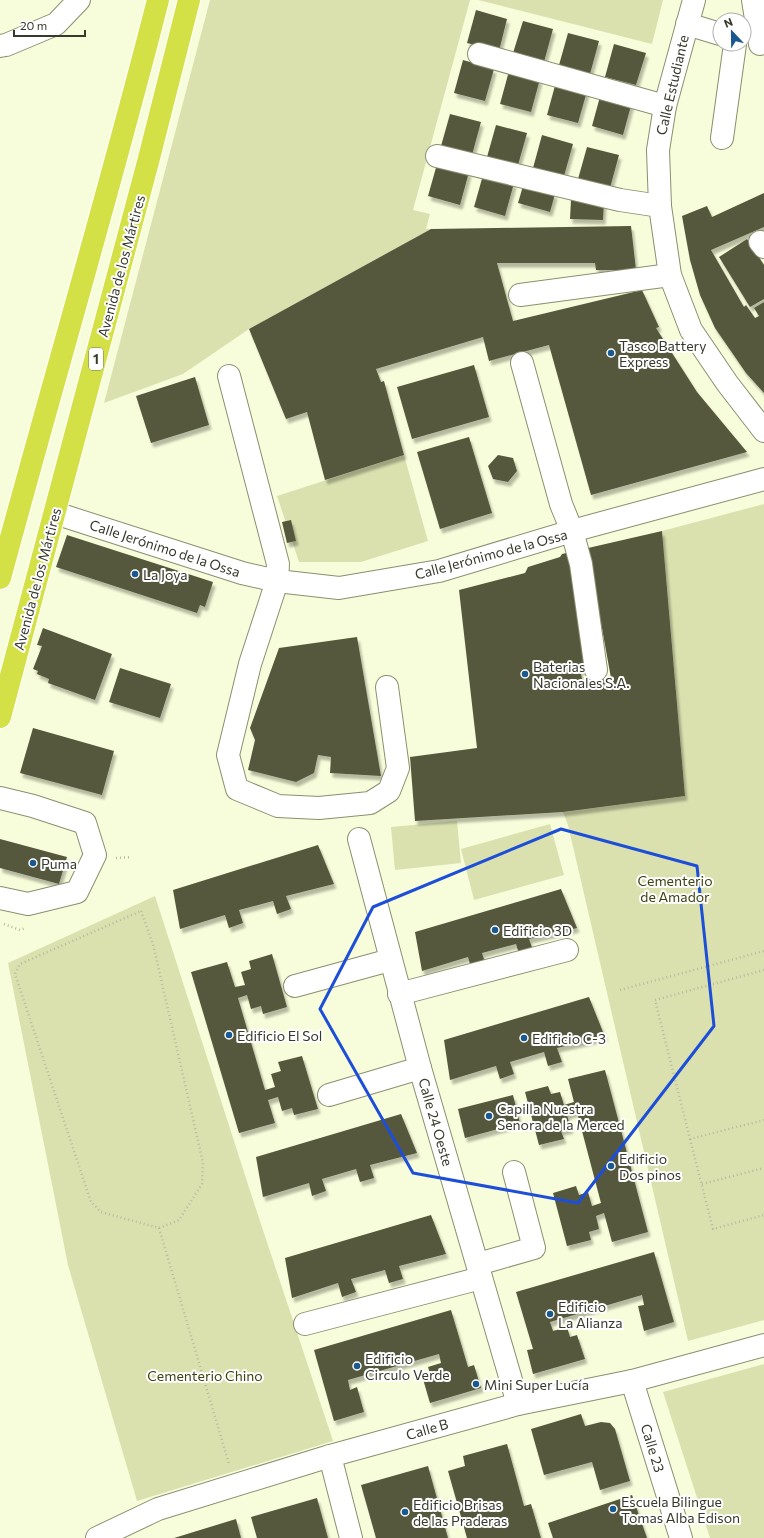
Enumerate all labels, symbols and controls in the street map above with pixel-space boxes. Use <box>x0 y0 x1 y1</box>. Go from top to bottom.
scale bar <box>14 12 85 38</box>
north arrow <box>712 12 752 52</box>
text: N <box>722 15 734 30</box>
text: 20 m <box>20 18 47 32</box>
street label: Calle Estudiante <box>652 33 692 137</box>
street label: Avenida de los Mártires <box>94 193 148 339</box>
place label: Tasco Battery Express <box>619 337 706 370</box>
road number: 1 <box>89 348 103 370</box>
marker: Tasco Battery Express <box>606 348 616 358</box>
street label: Avenida de los Mártires <box>10 506 64 652</box>
street label: Calle Jerónimo de la Ossa <box>88 516 242 580</box>
street label: Calle Jerónimo de la Ossa <box>413 525 569 583</box>
place label: La Joya <box>143 566 188 583</box>
marker: La Joya <box>130 569 140 579</box>
place label: Baterias Nacionales S.A. <box>533 658 630 691</box>
marker: Baterias Nacionales S.A. <box>520 669 530 679</box>
place label: Puma <box>41 855 77 872</box>
marker: Puma <box>28 858 38 868</box>
park label: Cementerio de Amador <box>637 872 713 905</box>
place label: Edificio 3D <box>503 922 572 939</box>
marker: Edificio 3D <box>490 925 500 935</box>
place label: Edificio El Sol <box>237 1027 322 1044</box>
marker: Edificio El Sol <box>224 1030 234 1040</box>
place label: Edificio C-3 <box>532 1030 606 1047</box>
marker: Edificio C-3 <box>519 1033 529 1043</box>
street label: Calle 24 Oeste <box>415 1076 457 1168</box>
place label: Capilla Nuestra Senora de la Merced <box>497 1100 625 1133</box>
marker: Capilla Nuestra Senora de la Merced <box>484 1111 494 1121</box>
place label: Edificio Dos pinos <box>619 1150 681 1183</box>
marker: Edificio Dos pinos <box>606 1161 616 1171</box>
place label: Edificio La Alianza <box>558 1298 622 1331</box>
marker: Edificio La Alianza <box>545 1309 555 1319</box>
place label: Edificio Circulo Verde <box>365 1350 450 1383</box>
marker: Edificio Circulo Verde <box>352 1361 362 1371</box>
park label: Cementerio Chino <box>147 1367 263 1384</box>
place label: Mini Super Lucía <box>484 1376 589 1393</box>
marker: Mini Super Lucía <box>471 1379 481 1389</box>
street label: Calle B <box>404 1415 450 1443</box>
street label: Calle 23 <box>638 1422 668 1474</box>
place label: Escuela Bilingue Tomas Alba Edison <box>621 1493 740 1526</box>
place label: Edificio Brisas de las Praderas <box>413 1496 507 1529</box>
marker: Escuela Bilingue Tomas Alba Edison <box>608 1504 618 1514</box>
marker: Edificio Brisas de las Praderas <box>400 1507 410 1517</box>

